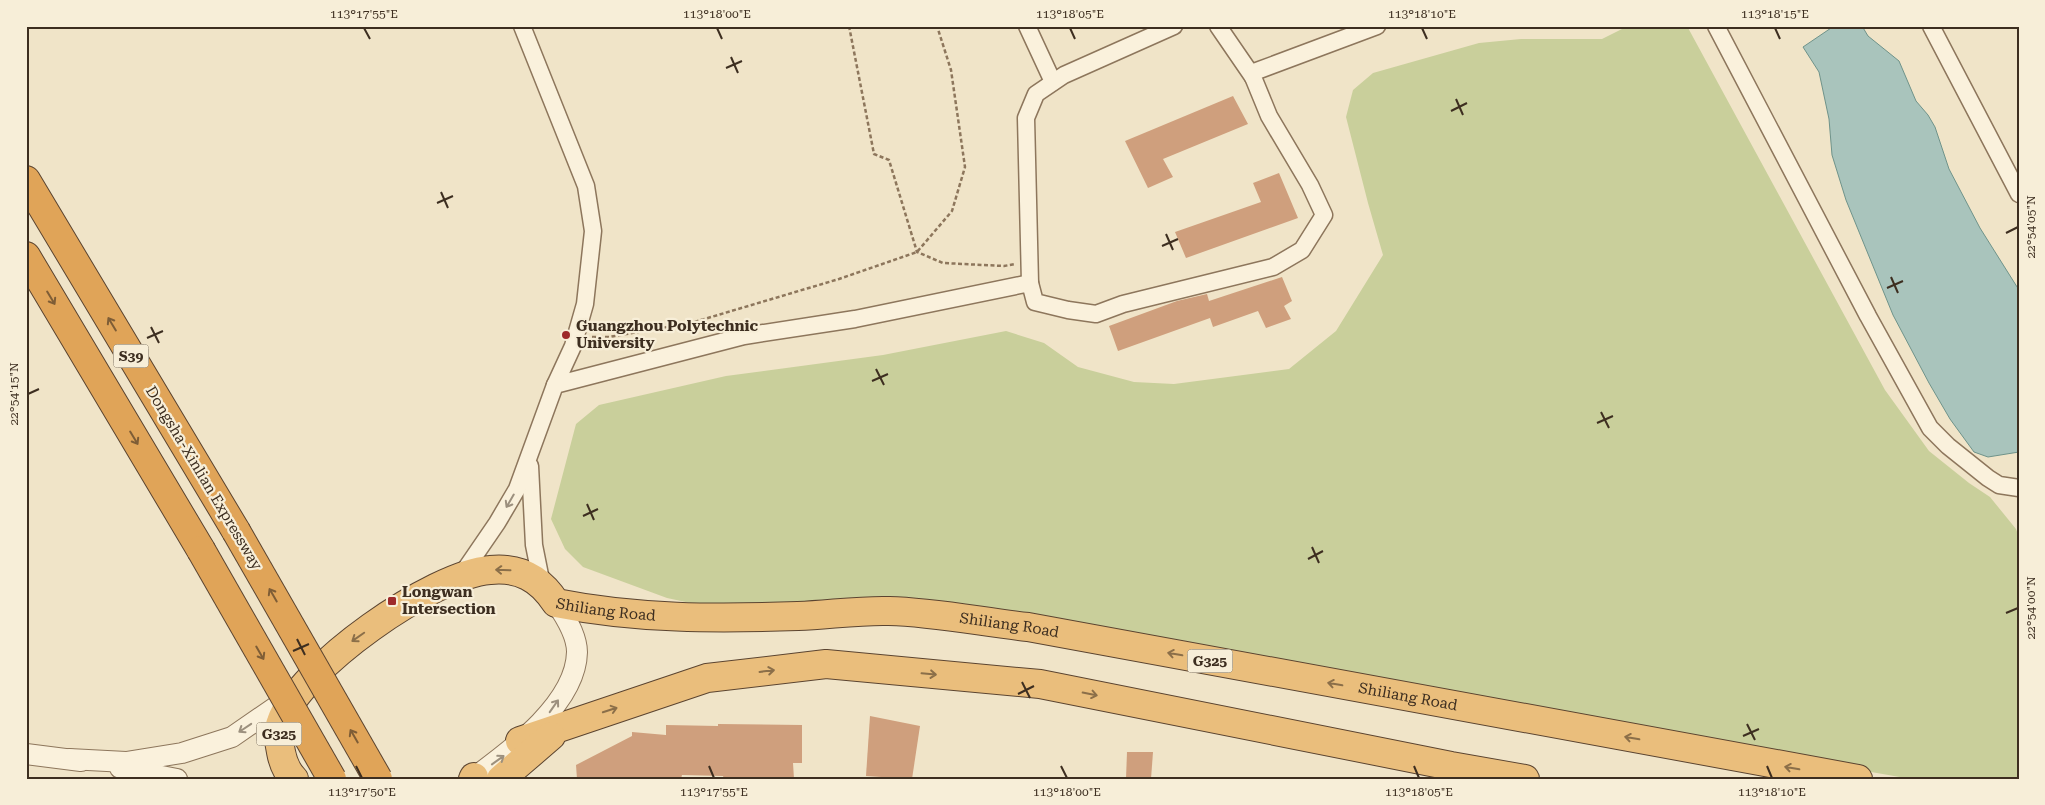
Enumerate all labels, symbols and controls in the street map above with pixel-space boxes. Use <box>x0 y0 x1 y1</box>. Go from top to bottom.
text: 113°17'55"E <box>330 7 398 21</box>
text: 113°18'00"E <box>683 7 751 21</box>
text: 113°18'05"E <box>1036 7 1104 21</box>
text: 113°18'10"E <box>1388 7 1456 21</box>
text: 113°18'15"E <box>1741 7 1809 21</box>
text: 22°54'05"N <box>2024 195 2038 259</box>
one-way arrow <box>47 290 57 304</box>
place label: Guangzhou Polytechnic University <box>576 317 759 352</box>
one-way arrow <box>107 318 117 332</box>
marker: Guangzhou Polytechnic University <box>560 329 572 341</box>
road number: S39 <box>114 344 148 368</box>
text: 22°54'15"N <box>7 362 21 426</box>
street label: Dongsha-Xinlian Expressway <box>142 383 266 573</box>
one-way arrow <box>130 430 140 444</box>
one-way arrow <box>505 493 515 508</box>
one-way arrow <box>495 565 512 575</box>
text: 22°54'00"N <box>2024 576 2038 640</box>
place label: Longwan Intersection <box>402 583 496 618</box>
one-way arrow <box>267 589 277 603</box>
street label: Shiliang Road <box>554 594 657 625</box>
marker: Longwan Intersection <box>386 595 398 607</box>
street label: Shiliang Road <box>958 609 1061 642</box>
one-way arrow <box>351 632 365 642</box>
one-way arrow <box>255 646 265 661</box>
one-way arrow <box>1167 649 1183 659</box>
road number: G325 <box>1188 649 1232 672</box>
one-way arrow <box>759 666 775 676</box>
one-way arrow <box>920 669 936 679</box>
one-way arrow <box>1327 678 1343 688</box>
street label: Shiliang Road <box>1357 679 1459 715</box>
one-way arrow <box>1081 690 1097 699</box>
one-way arrow <box>549 699 559 713</box>
one-way arrow <box>602 704 618 714</box>
one-way arrow <box>238 722 252 733</box>
road number: G325 <box>256 722 302 746</box>
one-way arrow <box>348 730 358 744</box>
one-way arrow <box>1625 733 1641 743</box>
one-way arrow <box>491 755 505 765</box>
one-way arrow <box>1785 762 1801 772</box>
text: 113°17'50"E <box>328 785 396 799</box>
text: 113°17'55"E <box>680 785 748 799</box>
text: 113°18'00"E <box>1033 785 1101 799</box>
text: 113°18'05"E <box>1385 785 1453 799</box>
text: 113°18'10"E <box>1738 785 1806 799</box>

